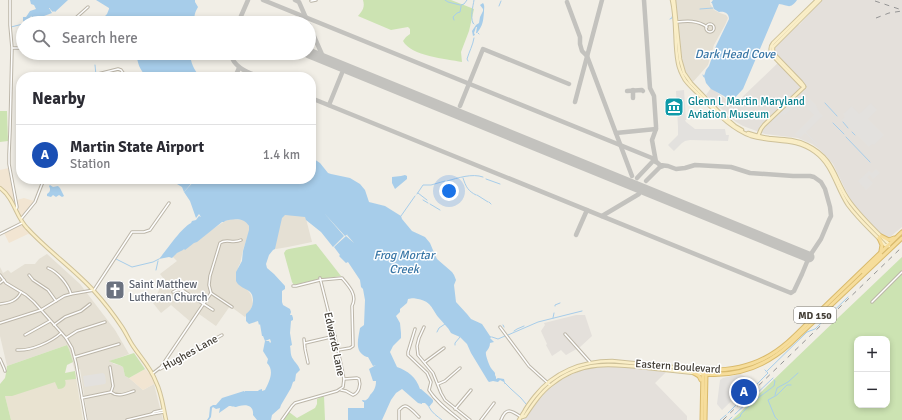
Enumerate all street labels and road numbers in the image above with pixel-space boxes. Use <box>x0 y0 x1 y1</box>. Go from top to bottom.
road number: MD 150 <box>794 307 836 323</box>
street label: Edwards Lane <box>321 311 348 377</box>
street label: Hughes Lane <box>161 332 220 373</box>
street label: Eastern Boulevard <box>635 357 721 376</box>

